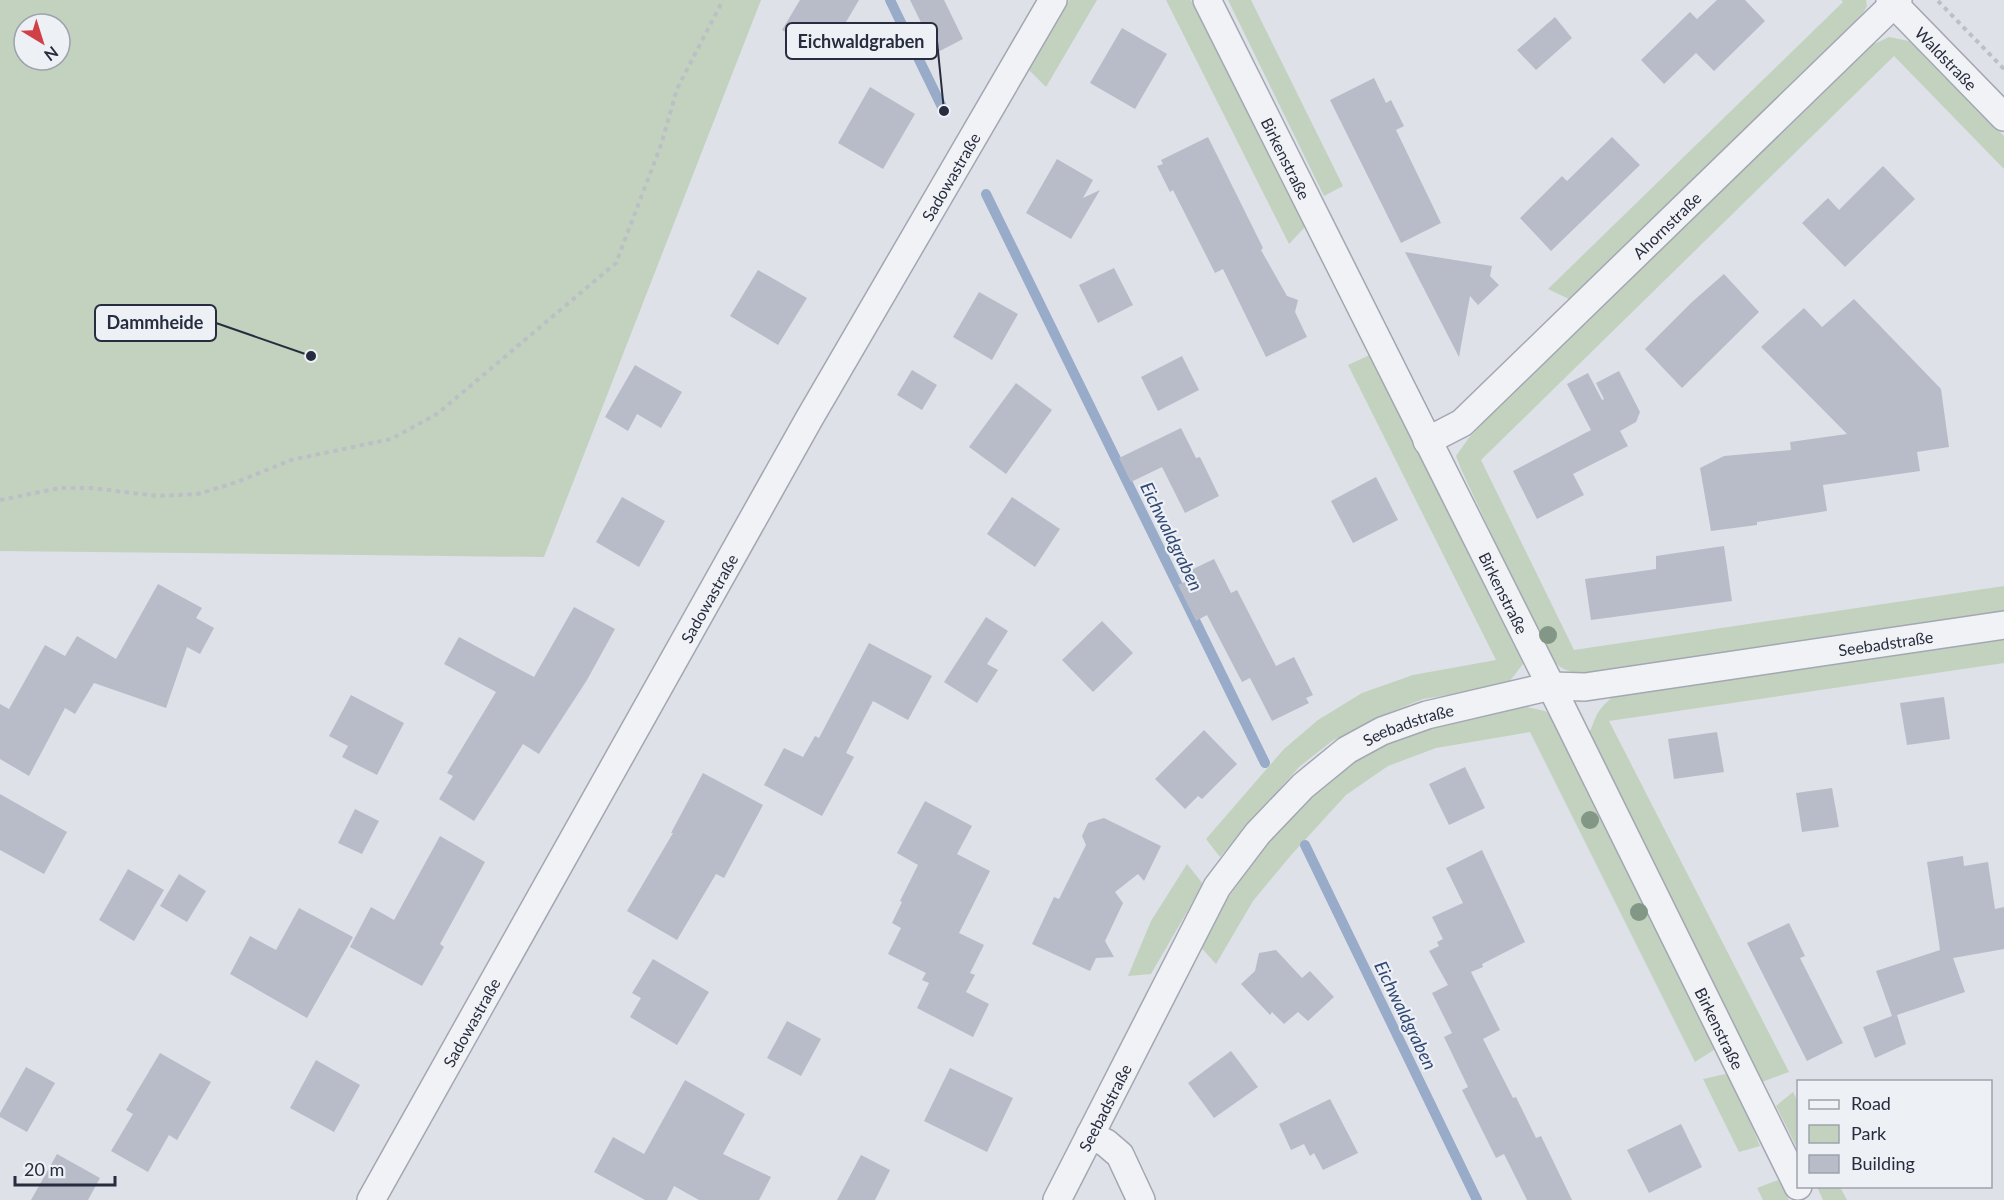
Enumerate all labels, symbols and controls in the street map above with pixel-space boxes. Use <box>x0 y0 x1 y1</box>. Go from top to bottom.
north arrow <box>12 12 72 72</box>
callout: Eichwaldgraben <box>786 23 937 59</box>
street label: Waldstraße <box>1912 23 1981 93</box>
text: Eichwaldgraben <box>797 30 925 52</box>
text: N <box>41 43 62 65</box>
street label: Birkenstraße <box>1258 114 1315 202</box>
street label: Sadowastraße <box>917 129 983 224</box>
street label: Ahornstraße <box>1628 187 1704 262</box>
callout: Dammheide <box>95 305 216 341</box>
text: Dammheide <box>107 311 204 333</box>
water label: Eichwaldgraben <box>1136 478 1208 594</box>
street label: Birkenstraße <box>1476 549 1533 637</box>
street label: Sadowastraße <box>676 550 741 646</box>
street label: Seebadstraße <box>1837 626 1934 659</box>
street label: Seebadstraße <box>1359 700 1455 749</box>
water label: Eichwaldgraben <box>1370 957 1442 1073</box>
street label: Sadowastraße <box>438 974 503 1070</box>
street label: Birkenstraße <box>1692 984 1748 1072</box>
street label: Seebadstraße <box>1074 1061 1135 1154</box>
legend <box>1797 1080 1992 1188</box>
text: Road <box>1851 1092 1891 1114</box>
text: Park <box>1851 1122 1887 1144</box>
scale bar <box>15 1149 116 1187</box>
text: Building <box>1851 1152 1915 1174</box>
text: 20 m <box>24 1158 64 1180</box>

